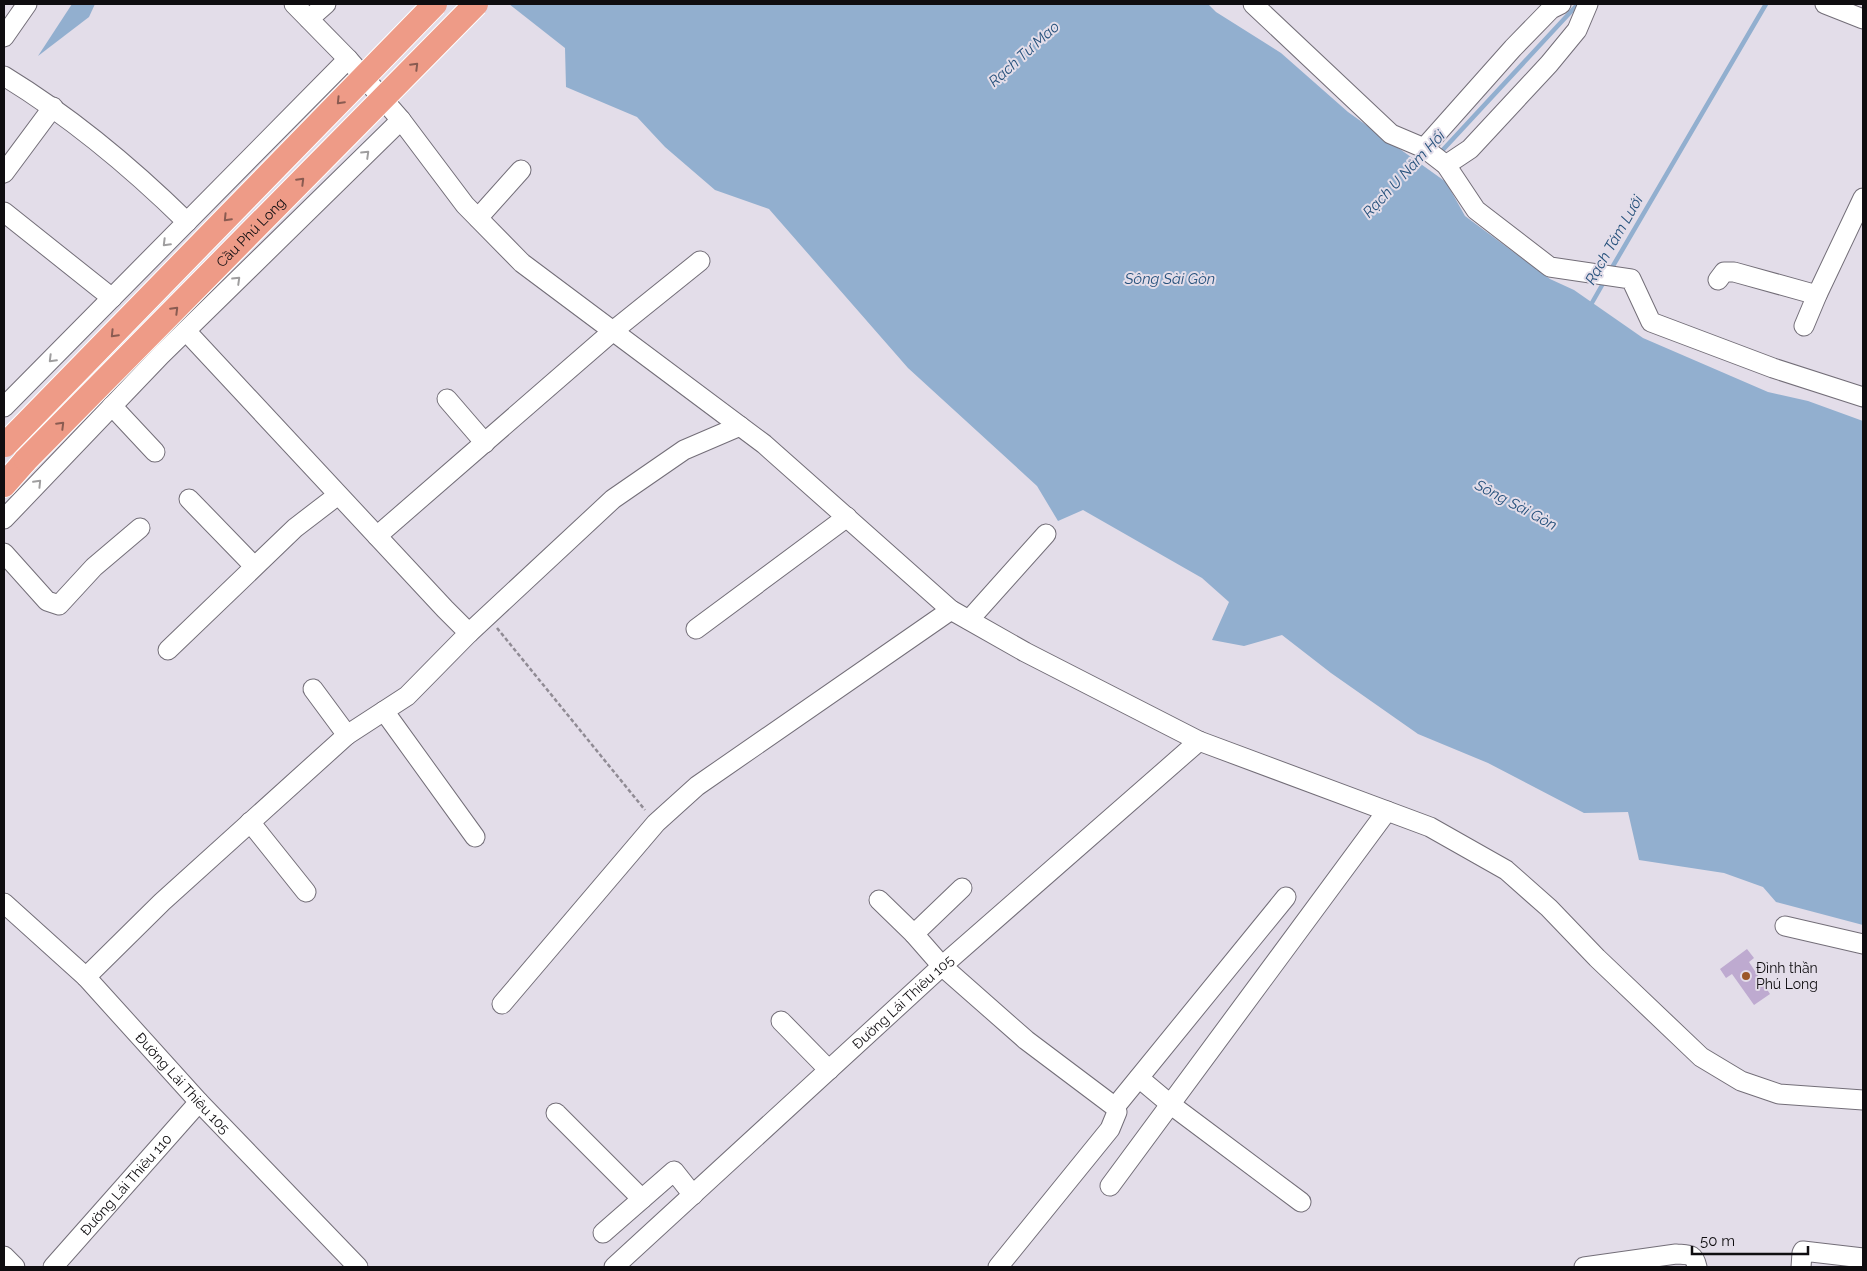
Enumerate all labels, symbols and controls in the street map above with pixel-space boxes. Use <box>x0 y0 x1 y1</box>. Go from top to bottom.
water label: Rạch Tư Mao <box>985 18 1063 90</box>
one-way arrow <box>409 62 418 71</box>
one-way arrow <box>337 96 346 105</box>
water label: Rạch U Năm Hối <box>1359 126 1449 221</box>
one-way arrow <box>360 151 369 160</box>
one-way arrow <box>295 178 304 187</box>
water label: Rạch Tám Lưới <box>1581 192 1647 288</box>
street label: Cầu Phú Long <box>213 194 288 270</box>
one-way arrow <box>224 212 233 221</box>
one-way arrow <box>163 237 172 246</box>
water label: Sông Sài Gòn <box>1124 270 1215 288</box>
one-way arrow <box>232 277 241 286</box>
one-way arrow <box>169 306 178 315</box>
one-way arrow <box>110 329 119 338</box>
one-way arrow <box>49 353 58 362</box>
one-way arrow <box>55 422 64 431</box>
water label: Sông Sài Gòn <box>1471 475 1560 534</box>
one-way arrow <box>32 480 41 489</box>
street label: Đường Lái Thiêu 105 <box>849 952 957 1052</box>
place label: Đình thần Phú Long <box>1756 960 1818 992</box>
marker: Đình thần Phú Long <box>1740 970 1752 982</box>
street label: Đường Lái Thiêu 105 <box>132 1029 233 1137</box>
street label: Đường Lái Thiêu 110 <box>77 1131 175 1238</box>
scale bar <box>1692 1224 1808 1256</box>
text: 50 m <box>1700 1232 1735 1250</box>

